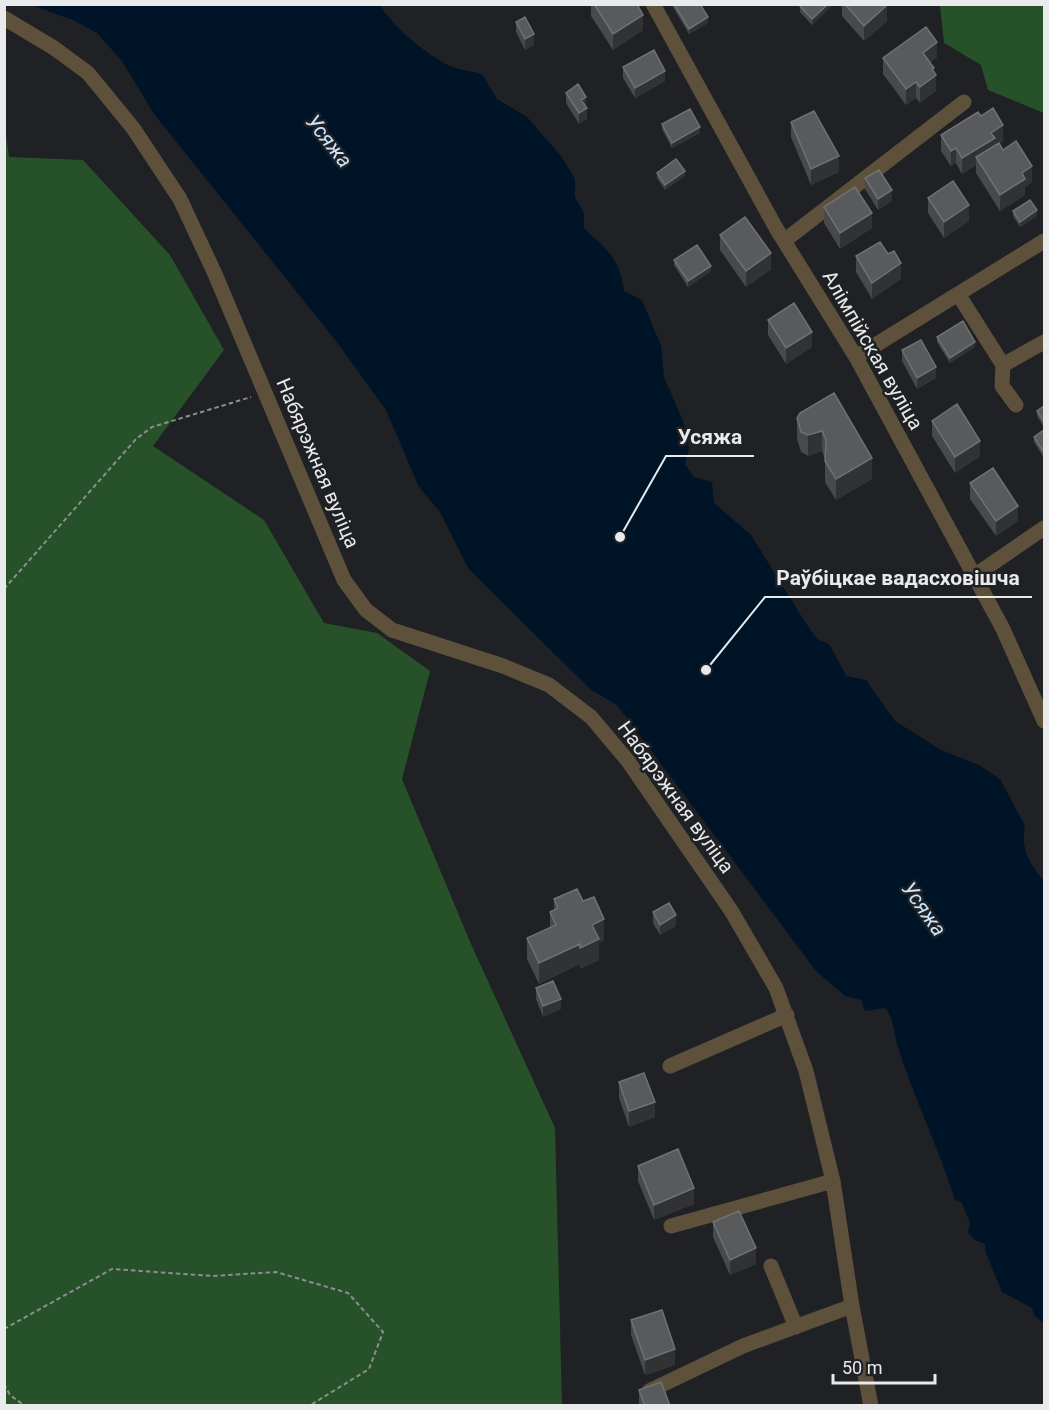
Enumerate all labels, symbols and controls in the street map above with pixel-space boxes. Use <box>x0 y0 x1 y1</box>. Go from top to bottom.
water label: Усяжа <box>301 110 357 172</box>
street label: Алімпійская вуліца <box>818 266 928 434</box>
street label: Набярэжная вуліца <box>271 374 365 552</box>
callout: Усяжа <box>666 417 754 456</box>
text: Усяжа <box>678 425 742 449</box>
callout: Раўбіцкае вадасховішча <box>765 558 1032 597</box>
text: Раўбіцкае вадасховішча <box>776 566 1020 590</box>
street label: Набярэжная вуліца <box>613 716 739 878</box>
water label: Усяжа <box>897 877 951 941</box>
scale bar <box>833 1347 935 1385</box>
text: 50 m <box>842 1357 882 1378</box>

